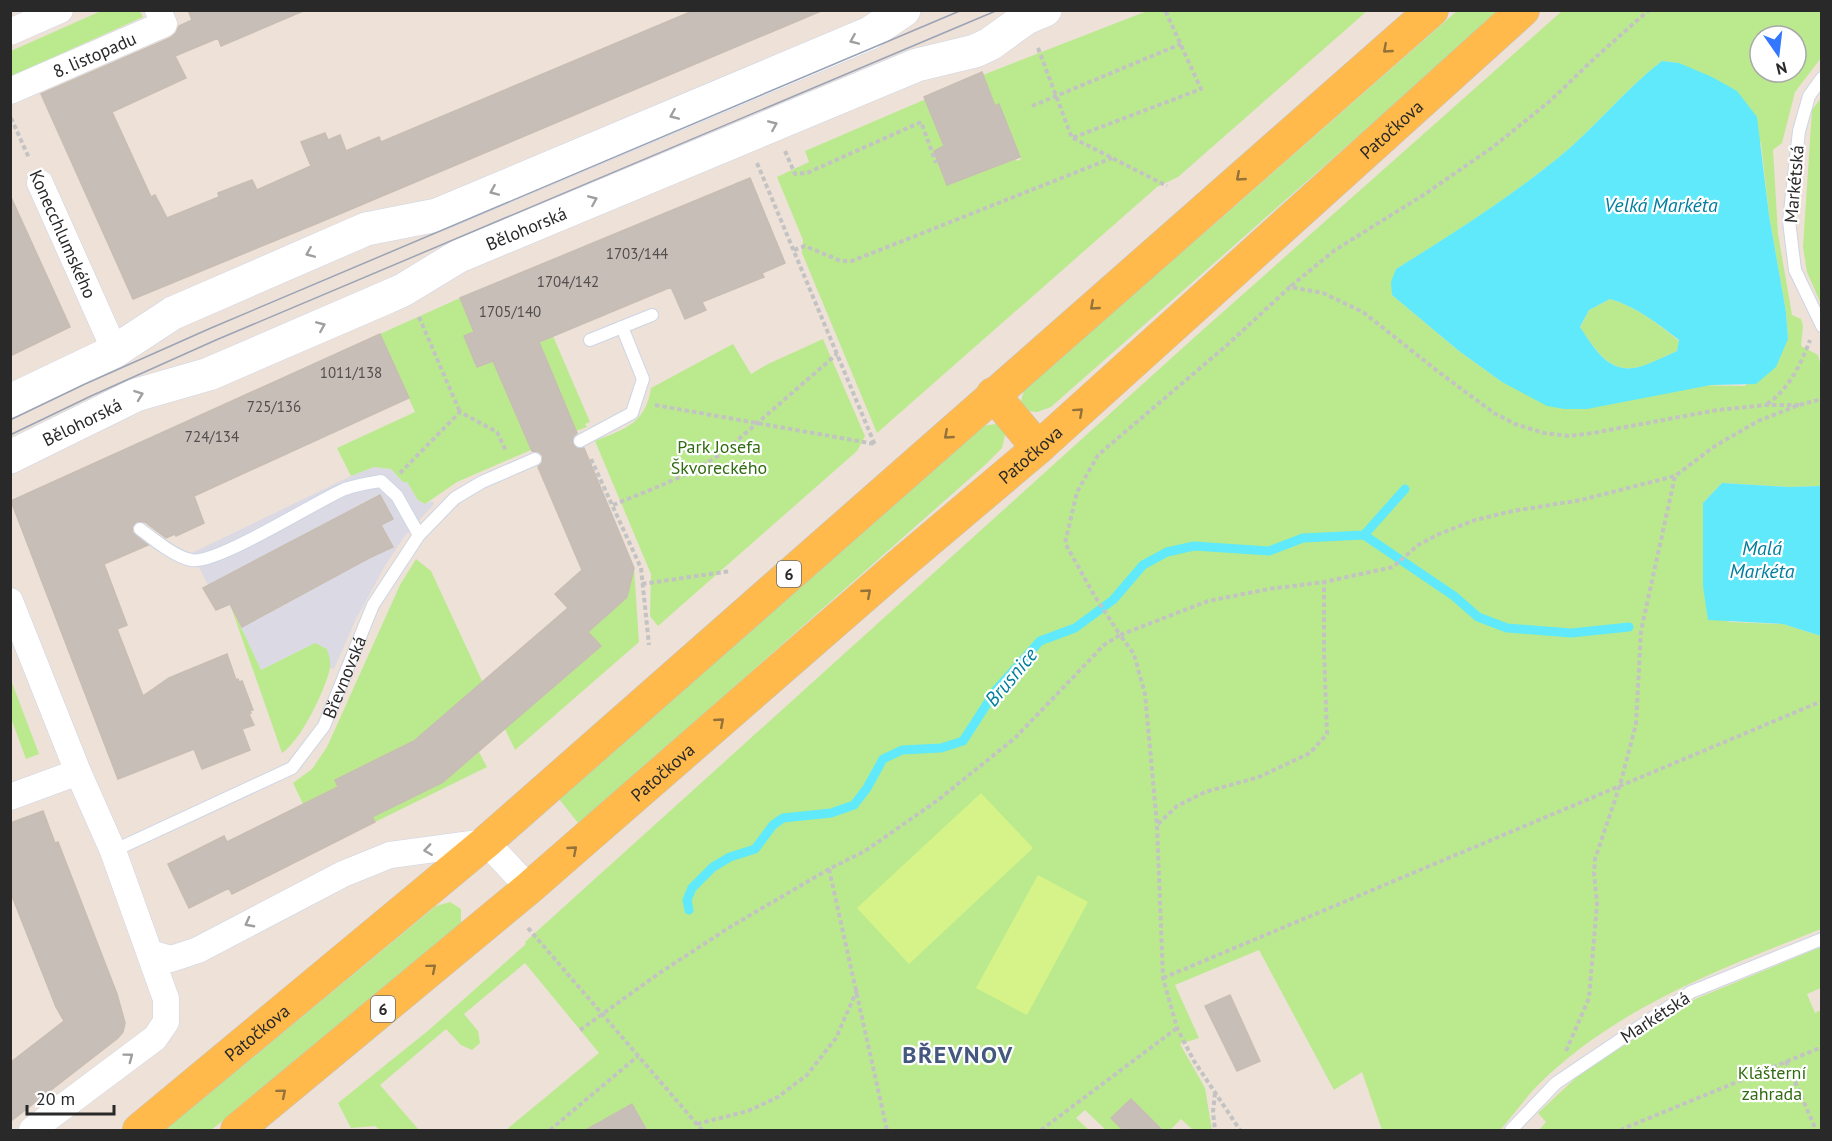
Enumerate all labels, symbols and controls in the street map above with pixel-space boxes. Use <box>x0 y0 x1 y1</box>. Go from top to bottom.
north arrow <box>1748 24 1808 84</box>
street label: 8. listopadu <box>49 26 139 82</box>
one-way arrow <box>849 32 860 44</box>
one-way arrow <box>1384 42 1394 53</box>
text: N <box>1774 58 1789 80</box>
street label: Patočkova <box>1355 95 1428 164</box>
one-way arrow <box>669 108 680 120</box>
one-way arrow <box>766 120 777 132</box>
street label: Markétská <box>1779 144 1809 224</box>
street label: Konecchlumského <box>24 166 102 302</box>
one-way arrow <box>1237 170 1247 181</box>
one-way arrow <box>490 184 501 196</box>
water label: Velká Markéta <box>1604 192 1718 218</box>
one-way arrow <box>586 195 597 207</box>
street label: Bělohorská <box>482 201 570 255</box>
house number: 1703/144 <box>606 244 668 263</box>
one-way arrow <box>306 246 317 258</box>
house number: 1704/142 <box>537 272 599 291</box>
one-way arrow <box>1090 299 1101 310</box>
house number: 1705/140 <box>479 302 541 321</box>
one-way arrow <box>314 321 325 333</box>
house number: 1011/138 <box>320 363 382 382</box>
one-way arrow <box>133 390 144 402</box>
street label: Bělohorská <box>38 393 125 451</box>
house number: 725/136 <box>247 397 301 416</box>
one-way arrow <box>1072 408 1082 419</box>
street label: Patočkova <box>993 420 1067 488</box>
house number: 724/134 <box>185 427 239 446</box>
one-way arrow <box>943 427 954 438</box>
park label: Park Josefa Škvoreckého <box>671 435 767 479</box>
water label: Malá Markéta <box>1729 535 1795 584</box>
road number: 6 <box>777 561 801 587</box>
one-way arrow <box>860 590 871 601</box>
street label: Břevnovská <box>317 632 371 722</box>
water label: Brusnice <box>979 642 1043 712</box>
one-way arrow <box>713 718 724 729</box>
street label: Patočkova <box>625 738 699 806</box>
one-way arrow <box>423 843 433 855</box>
one-way arrow <box>566 846 577 857</box>
one-way arrow <box>245 916 255 927</box>
one-way arrow <box>425 965 436 976</box>
street label: Markétská <box>1616 986 1694 1048</box>
road number: 6 <box>371 996 395 1022</box>
street label: Patočkova <box>220 999 294 1066</box>
district label: BŘEVNOV <box>902 1039 1014 1070</box>
one-way arrow <box>123 1054 134 1065</box>
park label: Klášterní zahrada <box>1738 1061 1806 1105</box>
scale bar <box>27 1078 114 1116</box>
text: 20 m <box>36 1087 75 1110</box>
one-way arrow <box>275 1089 286 1100</box>

